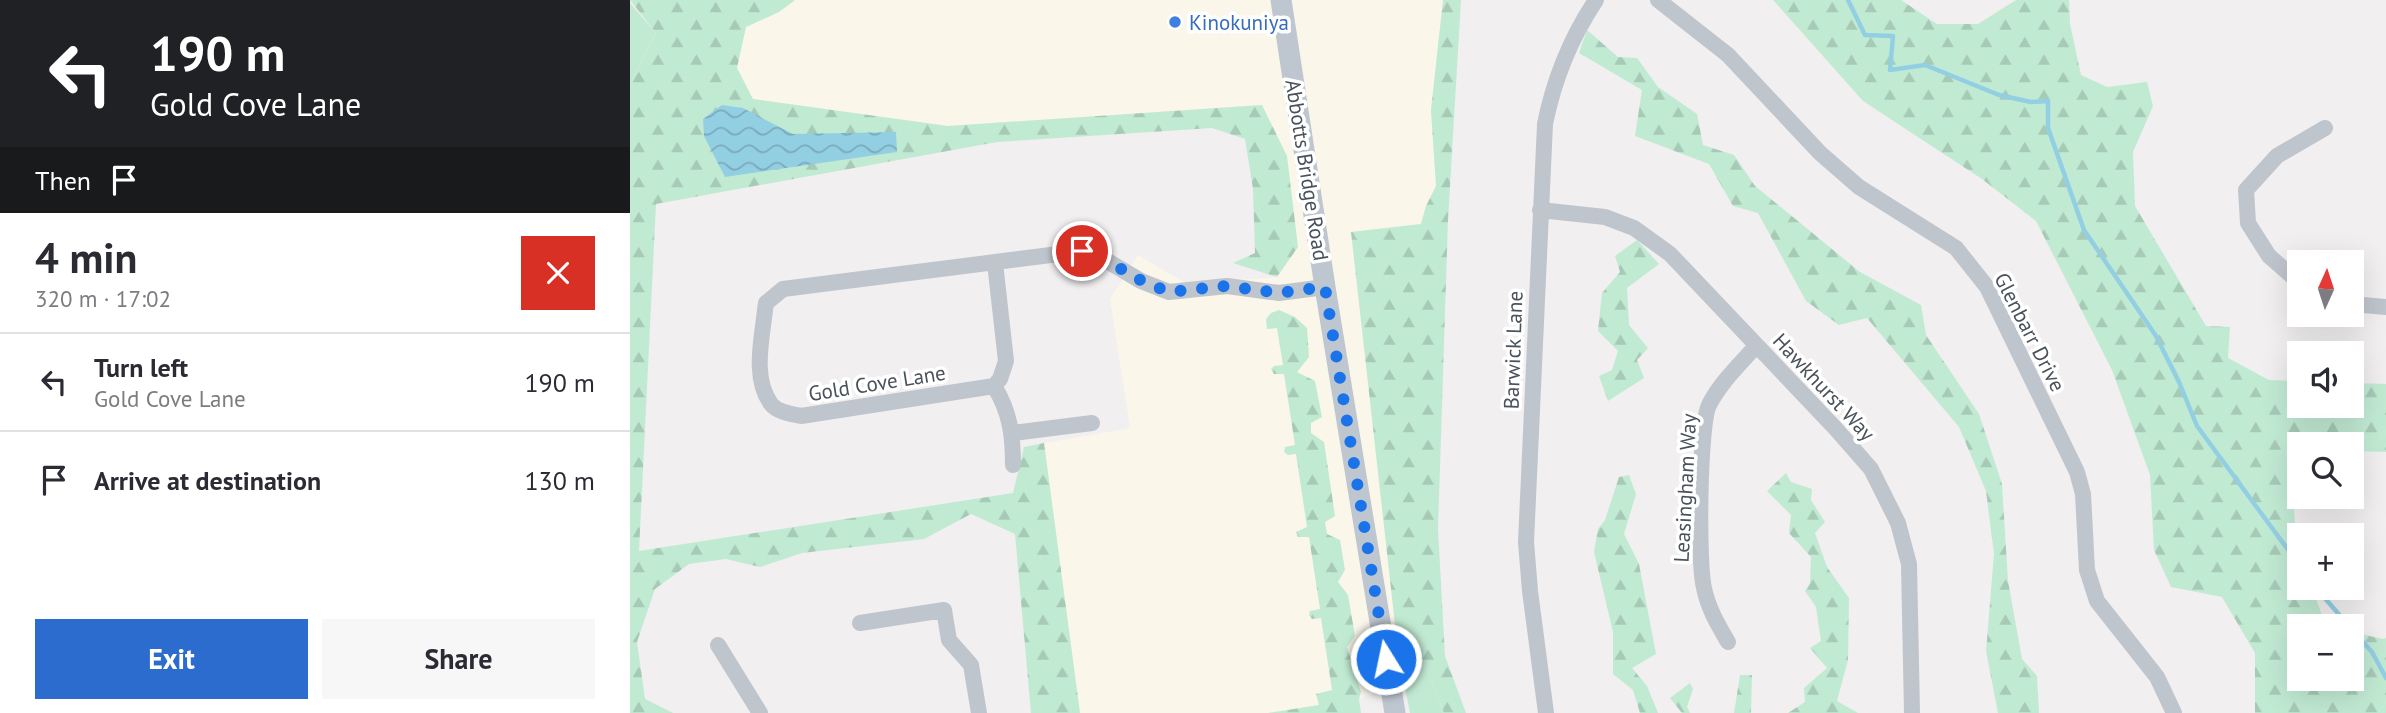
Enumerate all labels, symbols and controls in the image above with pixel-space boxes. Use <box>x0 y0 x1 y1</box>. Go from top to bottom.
place label: Kinokuniya <box>1189 9 1289 36</box>
marker: Kinokuniya <box>1167 14 1183 30</box>
text: 190 m <box>150 21 285 85</box>
icon: left <box>35 28 126 119</box>
street label: Abbotts Bridge Road <box>1279 77 1335 263</box>
text: Gold Cove Lane <box>150 83 361 125</box>
icon: arrive <box>105 161 143 199</box>
text: Then <box>35 164 91 197</box>
pin <box>1052 221 1112 281</box>
text: 4 min <box>35 230 137 285</box>
icon: arrive <box>1063 232 1101 270</box>
button: close <box>521 236 595 310</box>
north arrow <box>2287 250 2364 327</box>
map controls <box>2287 250 2364 691</box>
street label: Glenbarr Drive <box>1988 268 2072 396</box>
text: 320 m · 17:02 <box>35 284 171 313</box>
street label: Barwick Lane <box>1497 290 1529 410</box>
street label: Hawkhurst Way <box>1767 327 1881 447</box>
button: sound <box>2287 341 2364 418</box>
text: Turn left <box>94 351 188 384</box>
street label: Gold Cove Lane <box>806 359 948 407</box>
icon: left <box>35 363 73 401</box>
text: 190 m <box>524 366 595 399</box>
text: Gold Cove Lane <box>94 384 246 413</box>
street label: Leasingham Way <box>1668 413 1702 563</box>
button: search <box>2287 432 2364 509</box>
icon: arrive <box>35 461 73 499</box>
text: Arrive at destination <box>94 464 321 497</box>
text: 130 m <box>524 464 595 497</box>
button: + <box>2287 523 2364 600</box>
button: − <box>2287 614 2364 691</box>
button: Exit <box>35 619 308 699</box>
button: Share <box>322 619 595 699</box>
position arrow <box>1349 622 1423 696</box>

